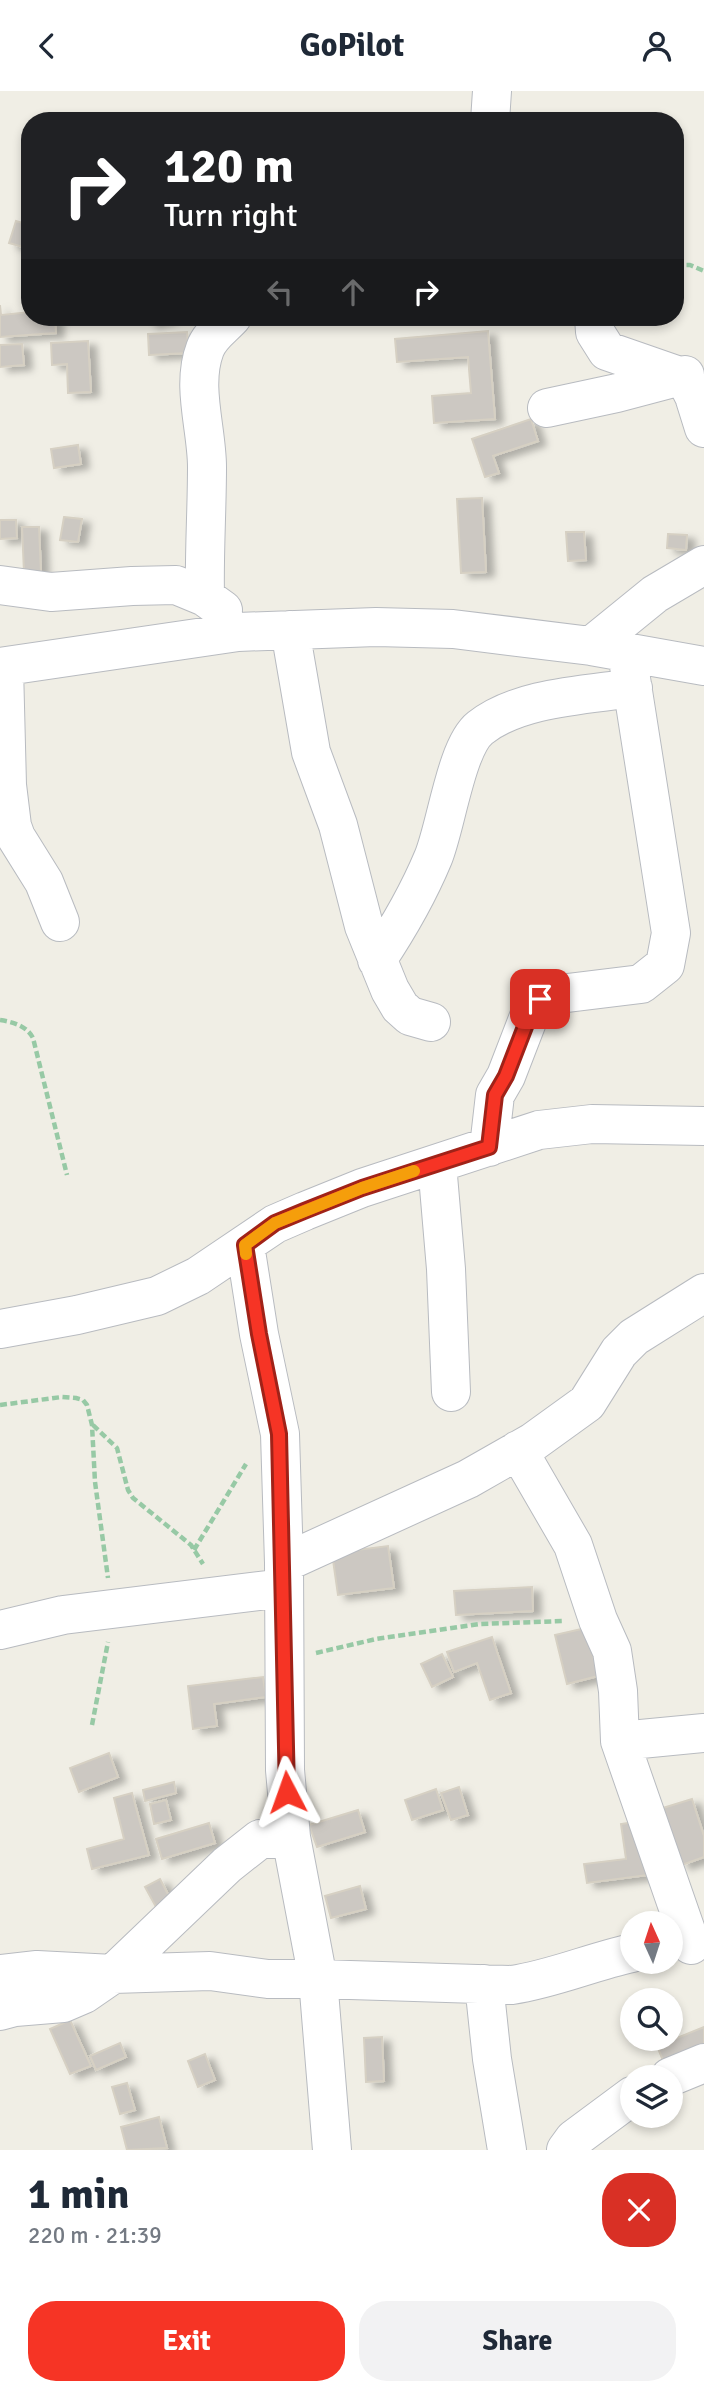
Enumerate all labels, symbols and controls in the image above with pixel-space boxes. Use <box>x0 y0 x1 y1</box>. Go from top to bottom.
text: GoPilot <box>300 26 404 65</box>
icon: back <box>28 27 66 65</box>
icon: person <box>638 27 676 65</box>
text: 120 m <box>164 136 294 196</box>
icon: right <box>49 140 140 231</box>
text: Turn right <box>164 196 297 235</box>
icon: left <box>261 273 299 311</box>
icon: ahead <box>334 273 372 311</box>
icon: right <box>407 273 445 311</box>
pin <box>510 969 570 1029</box>
icon: arrive <box>521 980 559 1018</box>
position arrow <box>250 1755 324 1829</box>
north arrow <box>620 1911 682 1974</box>
map controls <box>620 1911 683 2128</box>
button: search <box>620 1988 683 2051</box>
button: layers <box>620 2065 683 2128</box>
text: 1 min <box>28 2169 129 2220</box>
button: close <box>602 2173 676 2247</box>
text: 220 m · 21:39 <box>28 2221 162 2250</box>
button: Exit <box>28 2301 345 2381</box>
button: Share <box>359 2301 676 2381</box>

